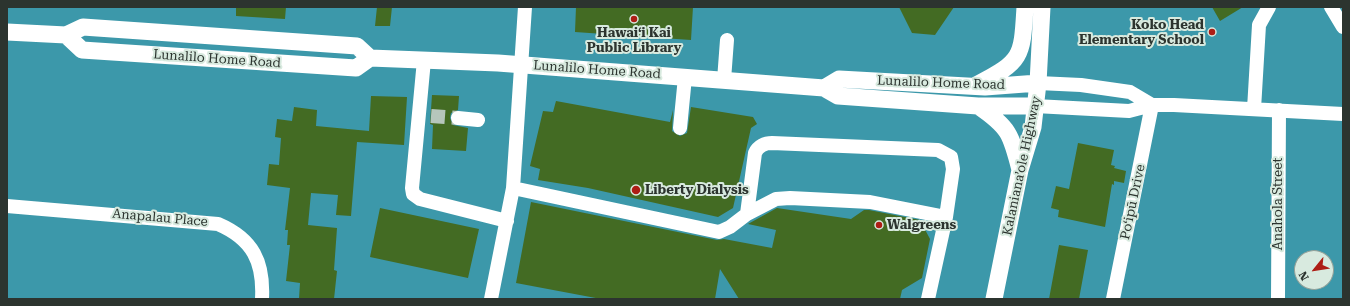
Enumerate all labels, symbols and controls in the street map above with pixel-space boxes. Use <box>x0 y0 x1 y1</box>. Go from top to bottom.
marker: Hawaiʻi Kai Public Library <box>629 14 639 24</box>
place label: Koko Head Elementary School <box>1079 17 1204 48</box>
place label: Hawaiʻi Kai Public Library <box>587 25 681 56</box>
marker: Koko Head Elementary School <box>1207 27 1217 37</box>
street label: Lunalilo Home Road <box>153 47 281 71</box>
street label: Lunalilo Home Road <box>533 58 661 82</box>
street label: Lunalilo Home Road <box>877 73 1005 93</box>
street label: Kalaniana’ole Highway <box>1000 95 1044 237</box>
street label: Anahola Street <box>1270 158 1286 250</box>
street label: Po‘ipū Drive <box>1117 163 1149 241</box>
place label: Liberty Dialysis <box>645 182 749 198</box>
marker: Liberty Dialysis <box>630 184 642 196</box>
street label: Anapalau Place <box>112 206 208 230</box>
place label: Walgreens <box>887 217 956 233</box>
marker: Walgreens <box>874 220 884 230</box>
north arrow <box>1294 250 1334 290</box>
text: N <box>1296 269 1312 283</box>

